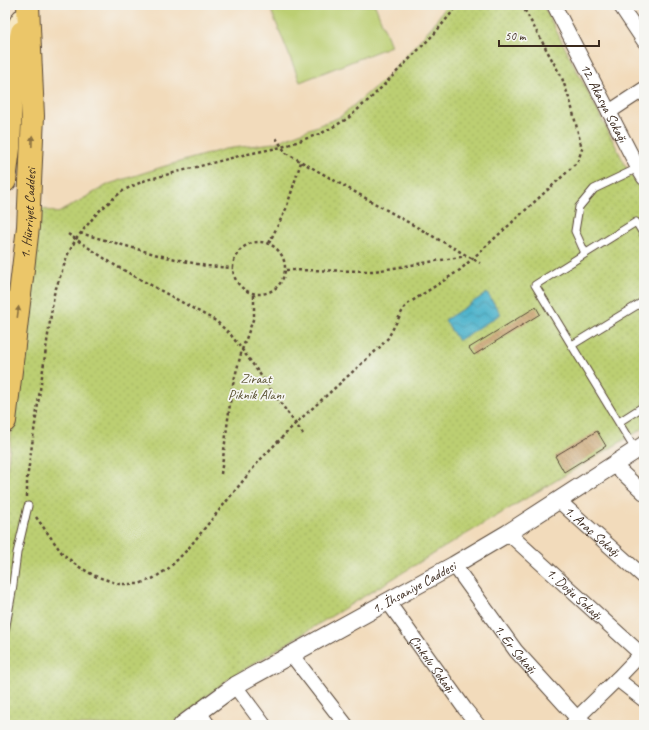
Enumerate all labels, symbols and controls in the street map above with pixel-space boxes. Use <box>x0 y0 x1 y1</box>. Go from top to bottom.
scale bar <box>499 22 599 48</box>
text: 50 m <box>505 28 527 44</box>
street label: 12. Akasya Sokağı <box>577 61 632 146</box>
one-way arrow <box>28 135 35 147</box>
street label: 1. Hürriyet Caddesi <box>16 165 39 260</box>
one-way arrow <box>15 306 21 318</box>
park label: Ziraat Piknik Alanı <box>228 370 285 403</box>
street label: 1. Araç Sokağı <box>561 502 625 561</box>
street label: 1. İhsaniye Caddesi <box>369 556 461 617</box>
street label: 1. Doğu Sokağı <box>543 564 607 624</box>
street label: 1. Er Sokağı <box>491 621 541 678</box>
street label: Çinkolu Sokağı <box>406 632 460 697</box>

